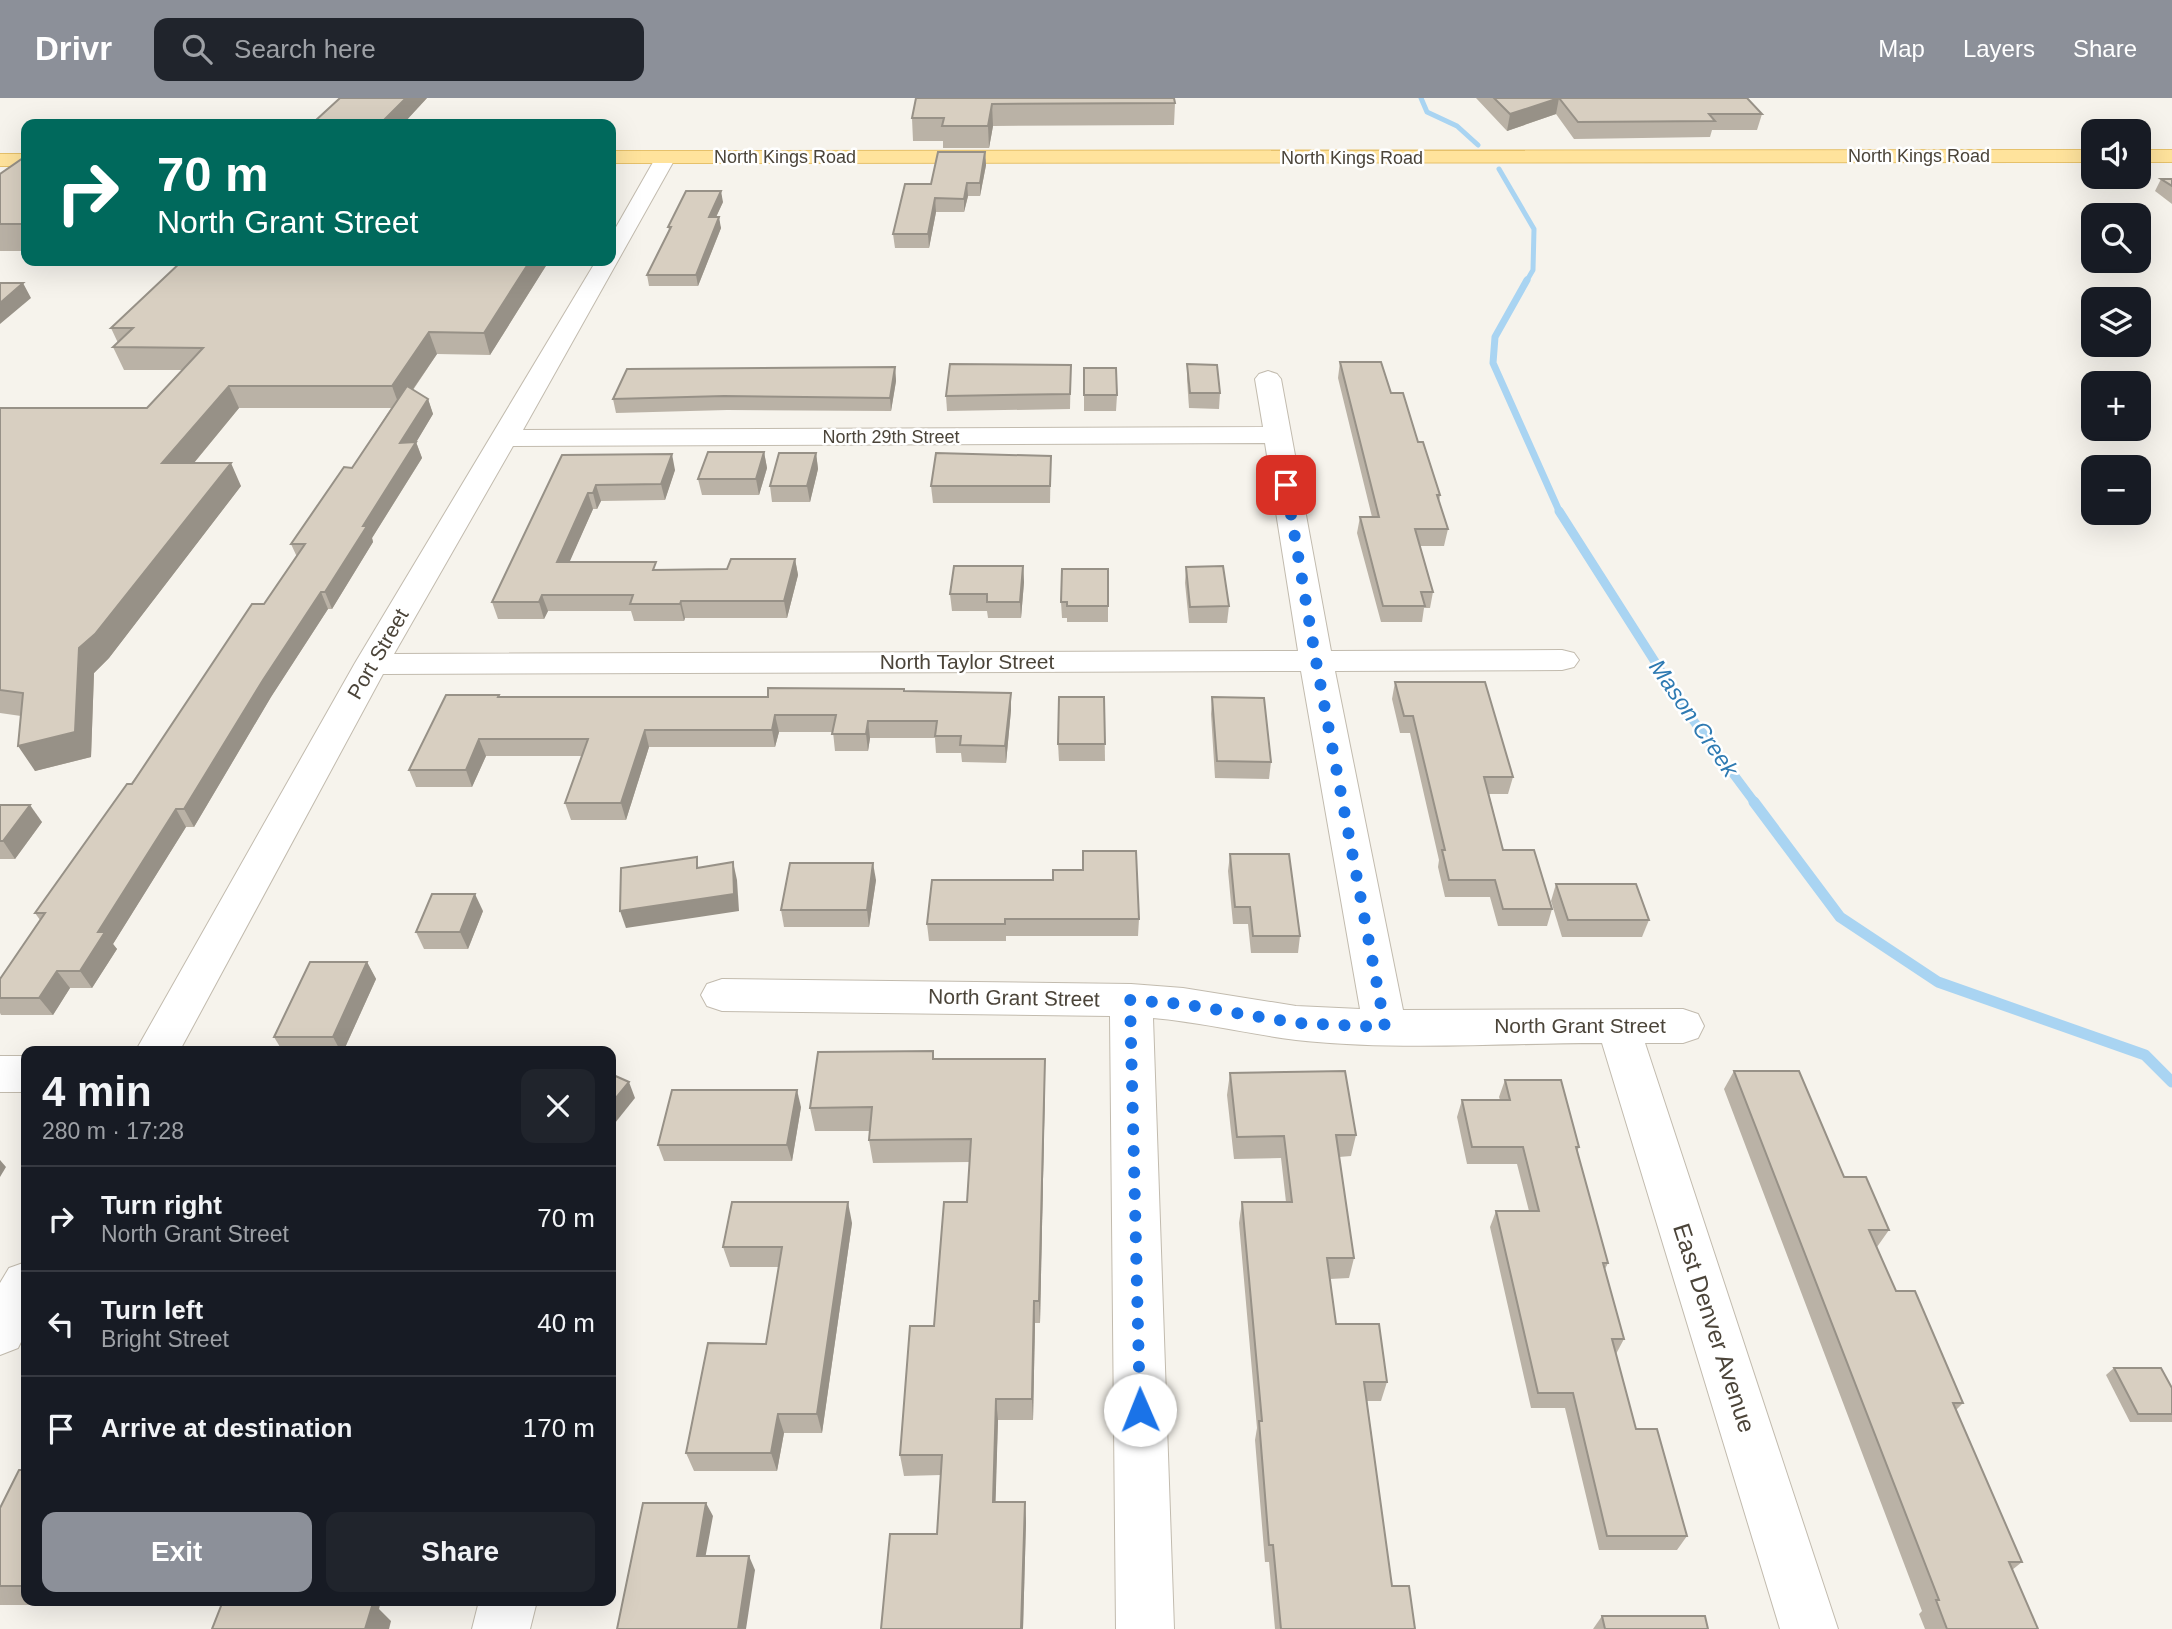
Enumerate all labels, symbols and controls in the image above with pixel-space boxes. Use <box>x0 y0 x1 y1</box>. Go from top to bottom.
search box <box>154 18 644 81</box>
text: Drivr <box>35 30 112 67</box>
icon: search <box>178 30 216 68</box>
text: Search here <box>234 34 376 64</box>
text: Map <box>1878 35 1925 62</box>
text: Layers <box>1963 35 2035 62</box>
text: Share <box>2073 35 2137 62</box>
map controls <box>2081 119 2151 525</box>
button: sound <box>2081 119 2151 189</box>
street label: North Kings Road <box>1848 146 1990 166</box>
icon: right <box>42 147 133 238</box>
text: 70 m <box>157 147 269 201</box>
street label: North Kings Road <box>714 147 856 167</box>
street label: North Kings Road <box>1281 148 1423 168</box>
button: search <box>2081 203 2151 273</box>
text: North Grant Street <box>157 204 418 240</box>
button: layers <box>2081 287 2151 357</box>
button: + <box>2081 371 2151 441</box>
street label: North 29th Street <box>822 427 960 447</box>
pin <box>1256 455 1316 515</box>
button: − <box>2081 455 2151 525</box>
icon: arrive <box>1267 466 1305 504</box>
street label: Port Street <box>343 604 413 703</box>
street label: North Taylor Street <box>880 650 1055 673</box>
water label: Mason Creek <box>1644 655 1745 783</box>
street label: North Grant Street <box>928 985 1100 1010</box>
street label: North Grant Street <box>1494 1014 1666 1037</box>
text: 4 min <box>42 1068 152 1115</box>
button: close <box>521 1069 595 1143</box>
text: 280 m · 17:28 <box>42 1118 184 1144</box>
text: Turn right <box>101 1190 222 1220</box>
icon: right <box>42 1200 80 1238</box>
text: 70 m <box>537 1203 595 1233</box>
street label: East Denver Avenue <box>1668 1220 1761 1436</box>
text: North Grant Street <box>101 1221 289 1247</box>
text: Turn left <box>101 1295 203 1325</box>
icon: left <box>42 1305 80 1343</box>
text: 40 m <box>537 1308 595 1338</box>
text: Bright Street <box>101 1326 229 1352</box>
position arrow <box>1103 1373 1177 1447</box>
icon: arrive <box>42 1410 80 1448</box>
text: Arrive at destination <box>101 1413 352 1443</box>
text: 170 m <box>523 1413 595 1443</box>
button: Exit <box>42 1512 312 1592</box>
button: Share <box>326 1512 595 1592</box>

